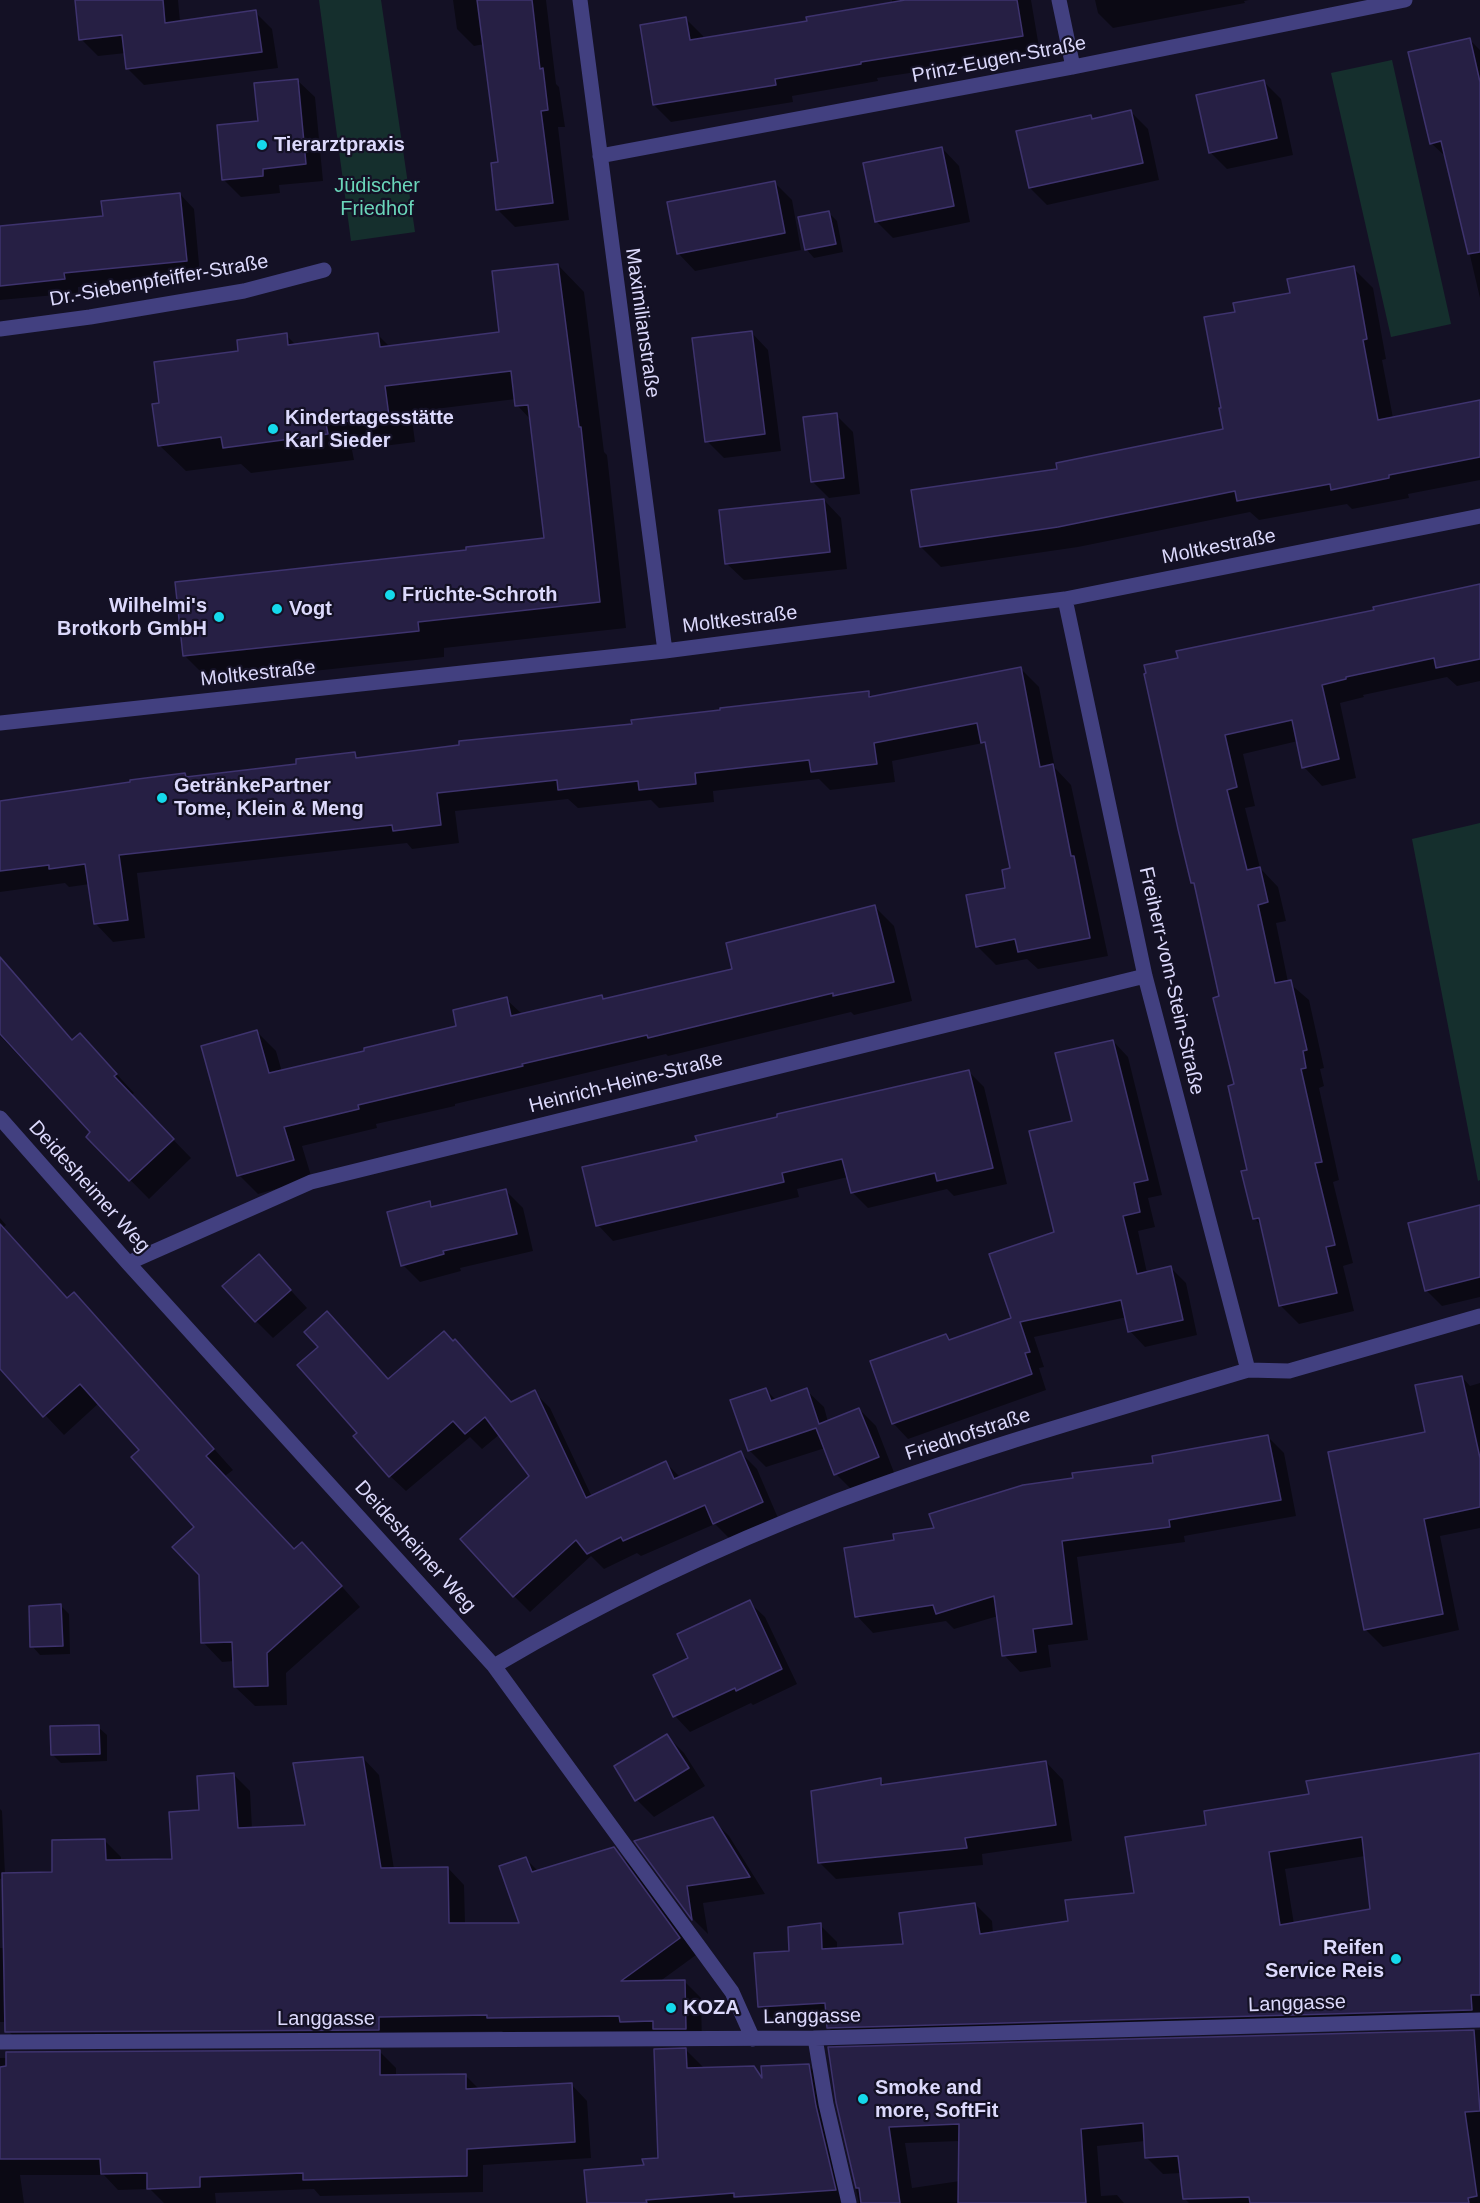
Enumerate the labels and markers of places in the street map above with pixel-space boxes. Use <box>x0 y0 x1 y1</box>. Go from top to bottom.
place label: Tierarztpraxis <box>274 133 405 157</box>
marker: Tierarztpraxis <box>255 138 269 152</box>
place label: Kindertagesstätte Karl Sieder <box>285 406 454 453</box>
marker: Kindertagesstätte Karl Sieder <box>266 422 280 436</box>
place label: Früchte-Schroth <box>402 583 558 607</box>
marker: Früchte-Schroth <box>383 588 397 602</box>
place label: Wilhelmi's Brotkorb GmbH <box>57 594 207 641</box>
place label: Vogt <box>289 597 332 621</box>
marker: Vogt <box>270 602 284 616</box>
marker: Wilhelmi's Brotkorb GmbH <box>212 610 226 624</box>
place label: GetränkePartner Tome, Klein & Meng <box>174 774 364 821</box>
marker: GetränkePartner Tome, Klein & Meng <box>155 791 169 805</box>
place label: Reifen Service Reis <box>1265 1936 1384 1983</box>
marker: Reifen Service Reis <box>1389 1952 1403 1966</box>
place label: KOZA <box>683 1996 740 2020</box>
marker: KOZA <box>664 2001 678 2015</box>
place label: Smoke and more, SoftFit <box>875 2076 998 2123</box>
marker: Smoke and more, SoftFit <box>856 2092 870 2106</box>

